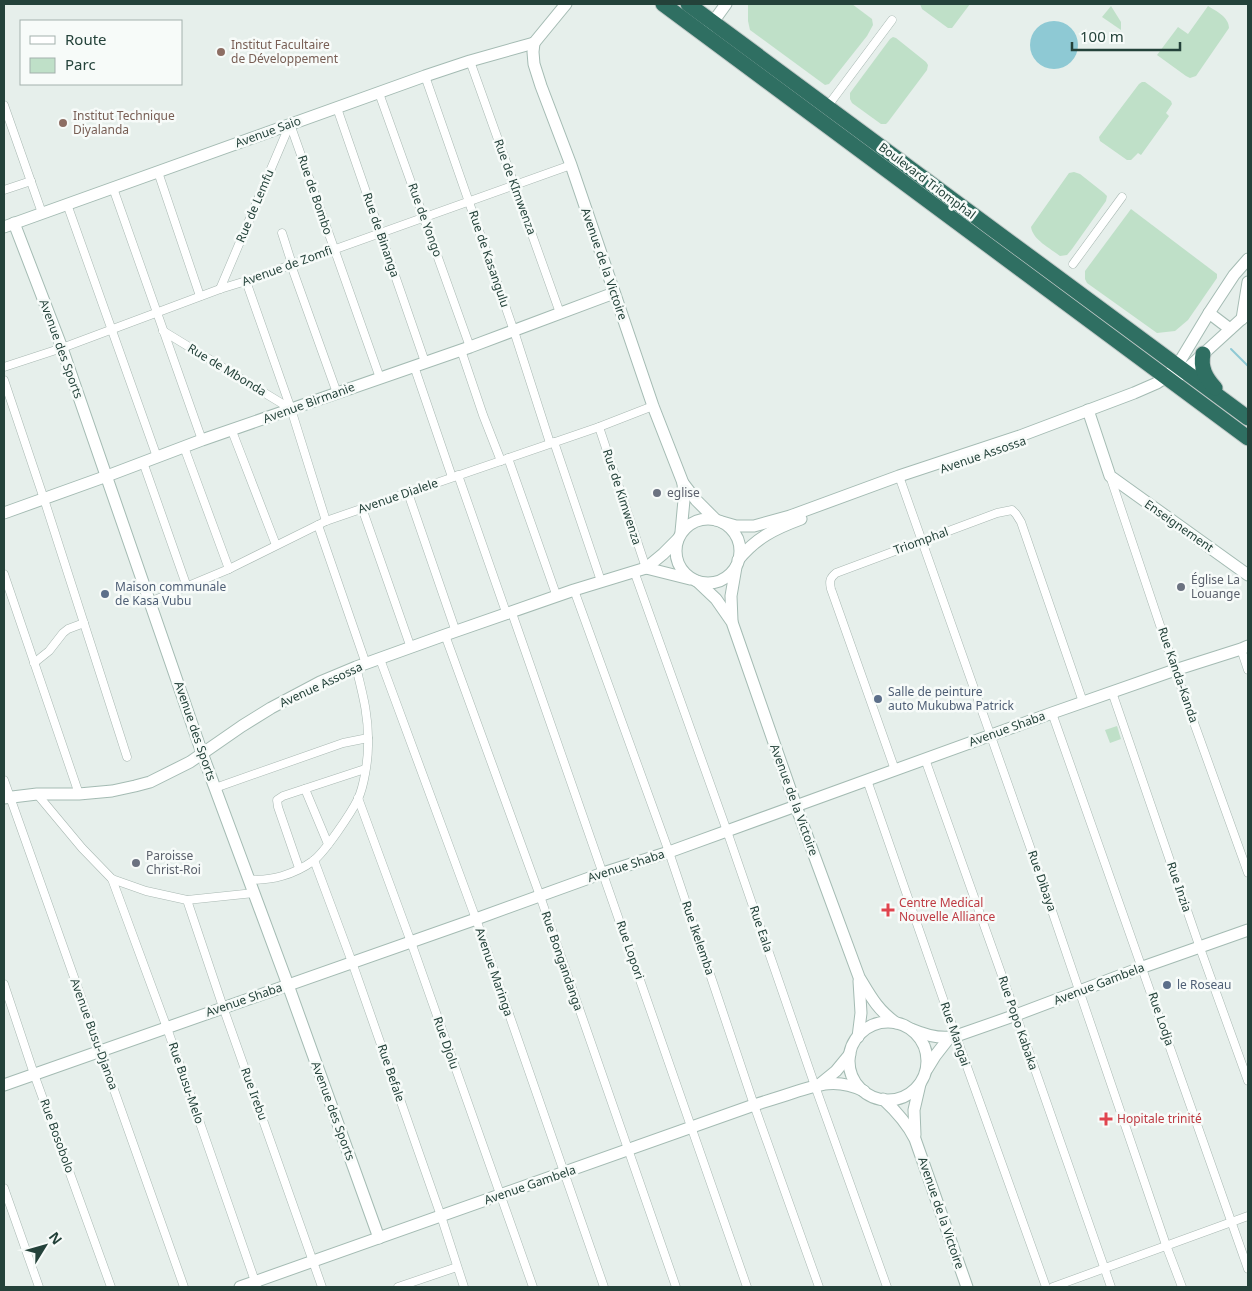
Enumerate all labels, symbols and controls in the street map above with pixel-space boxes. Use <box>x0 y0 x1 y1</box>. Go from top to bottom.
legend <box>20 20 182 85</box>
scale bar <box>1072 20 1180 52</box>
text: 100 m <box>1080 26 1124 46</box>
text: Route <box>65 29 107 49</box>
place label: Institut Facultaire de Développement <box>231 36 339 67</box>
marker: Institut Facultaire de Développement <box>215 46 227 58</box>
text: Parc <box>65 54 96 74</box>
place label: Institut Technique Diyalanda <box>73 107 175 138</box>
street label: Avenue Saio <box>233 112 303 151</box>
marker: Institut Technique Diyalanda <box>57 117 69 129</box>
street label: Rue de KImwenza <box>490 137 541 237</box>
street label: Boulevard Triomphal <box>875 138 979 223</box>
street label: Rue de Bombo <box>294 153 337 237</box>
street label: Rue de Lemfu <box>232 167 278 245</box>
street label: Rue de Yongo <box>404 180 447 259</box>
street label: Rue de Binanga <box>359 190 404 279</box>
street label: Avenue de la Victoire <box>577 205 632 322</box>
street label: Rue de Kasangulu <box>465 208 514 310</box>
street label: Avenue de Zomfi <box>239 241 334 290</box>
street label: Avenue des Sports <box>36 297 87 401</box>
street label: Rue de Mbonda <box>185 339 270 400</box>
street label: Avenue Birmanie <box>261 378 357 427</box>
street label: Avenue Assossa <box>938 432 1028 477</box>
street label: Rue de Kimwenza <box>599 447 646 547</box>
street label: Avenue Dialele <box>356 474 440 517</box>
place label: eglise <box>667 484 700 501</box>
marker: eglise <box>651 487 663 499</box>
street label: Enseignement <box>1141 495 1218 556</box>
street label: Triomphal <box>891 523 951 558</box>
place label: Église La Louange <box>1191 571 1240 602</box>
place label: Maison communale de Kasa Vubu <box>115 578 226 609</box>
marker: Église La Louange <box>1175 581 1187 593</box>
marker: Maison communale de Kasa Vubu <box>99 588 111 600</box>
street label: Rue Kanda-Kanda <box>1154 625 1203 725</box>
street label: Avenue Assossa <box>276 658 365 711</box>
street label: Avenue des Sports <box>170 679 221 783</box>
place label: Salle de peinture auto Mukubwa Patrick <box>888 683 1015 714</box>
marker: Salle de peinture auto Mukubwa Patrick <box>872 693 884 705</box>
street label: Avenue Shaba <box>966 707 1047 750</box>
street label: Avenue de la Victoire <box>766 742 823 858</box>
street label: Avenue Shaba <box>585 845 667 886</box>
place label: Paroisse Christ-Roi <box>146 847 201 878</box>
street label: Rue Dibaya <box>1024 848 1061 914</box>
marker: Paroisse Christ-Roi <box>130 857 142 869</box>
street label: Rue Inzia <box>1163 860 1196 914</box>
place label: Centre Medical Nouvelle Alliance <box>899 894 996 925</box>
street label: Rue Ikelemba <box>678 899 719 977</box>
street label: Rue Eala <box>746 903 777 954</box>
marker: Centre Medical Nouvelle Alliance <box>881 903 895 917</box>
street label: Rue Bongandanga <box>537 909 588 1013</box>
street label: Rue Lopori <box>613 918 648 981</box>
street label: Avenue Maringa <box>471 925 518 1018</box>
street label: Avenue Gambela <box>1051 958 1147 1009</box>
street label: Rue Popo Kabaka <box>994 974 1043 1072</box>
street label: Avenue Busu-Djanoa <box>66 976 123 1092</box>
place label: le Roseau <box>1177 976 1231 993</box>
street label: Avenue Shaba <box>203 978 284 1021</box>
marker: le Roseau <box>1161 979 1173 991</box>
street label: Rue Lodja <box>1144 990 1179 1048</box>
street label: Rue Mangai <box>937 999 974 1068</box>
street label: Rue Djolu <box>430 1014 463 1071</box>
street label: Rue Busu-Melo <box>165 1040 208 1126</box>
street label: Rue Befale <box>374 1042 409 1104</box>
street label: Avenue des Sports <box>308 1059 359 1163</box>
street label: Rue Irebu <box>237 1065 272 1123</box>
street label: Rue Bosobolo <box>36 1096 79 1175</box>
place label: Hopitale trinité <box>1117 1110 1202 1127</box>
marker: Hopitale trinité <box>1099 1112 1113 1126</box>
street label: Avenue de la Victoire <box>914 1154 969 1271</box>
street label: Avenue Gambela <box>482 1161 578 1208</box>
north arrow <box>20 1221 70 1271</box>
text: N <box>45 1228 67 1248</box>

